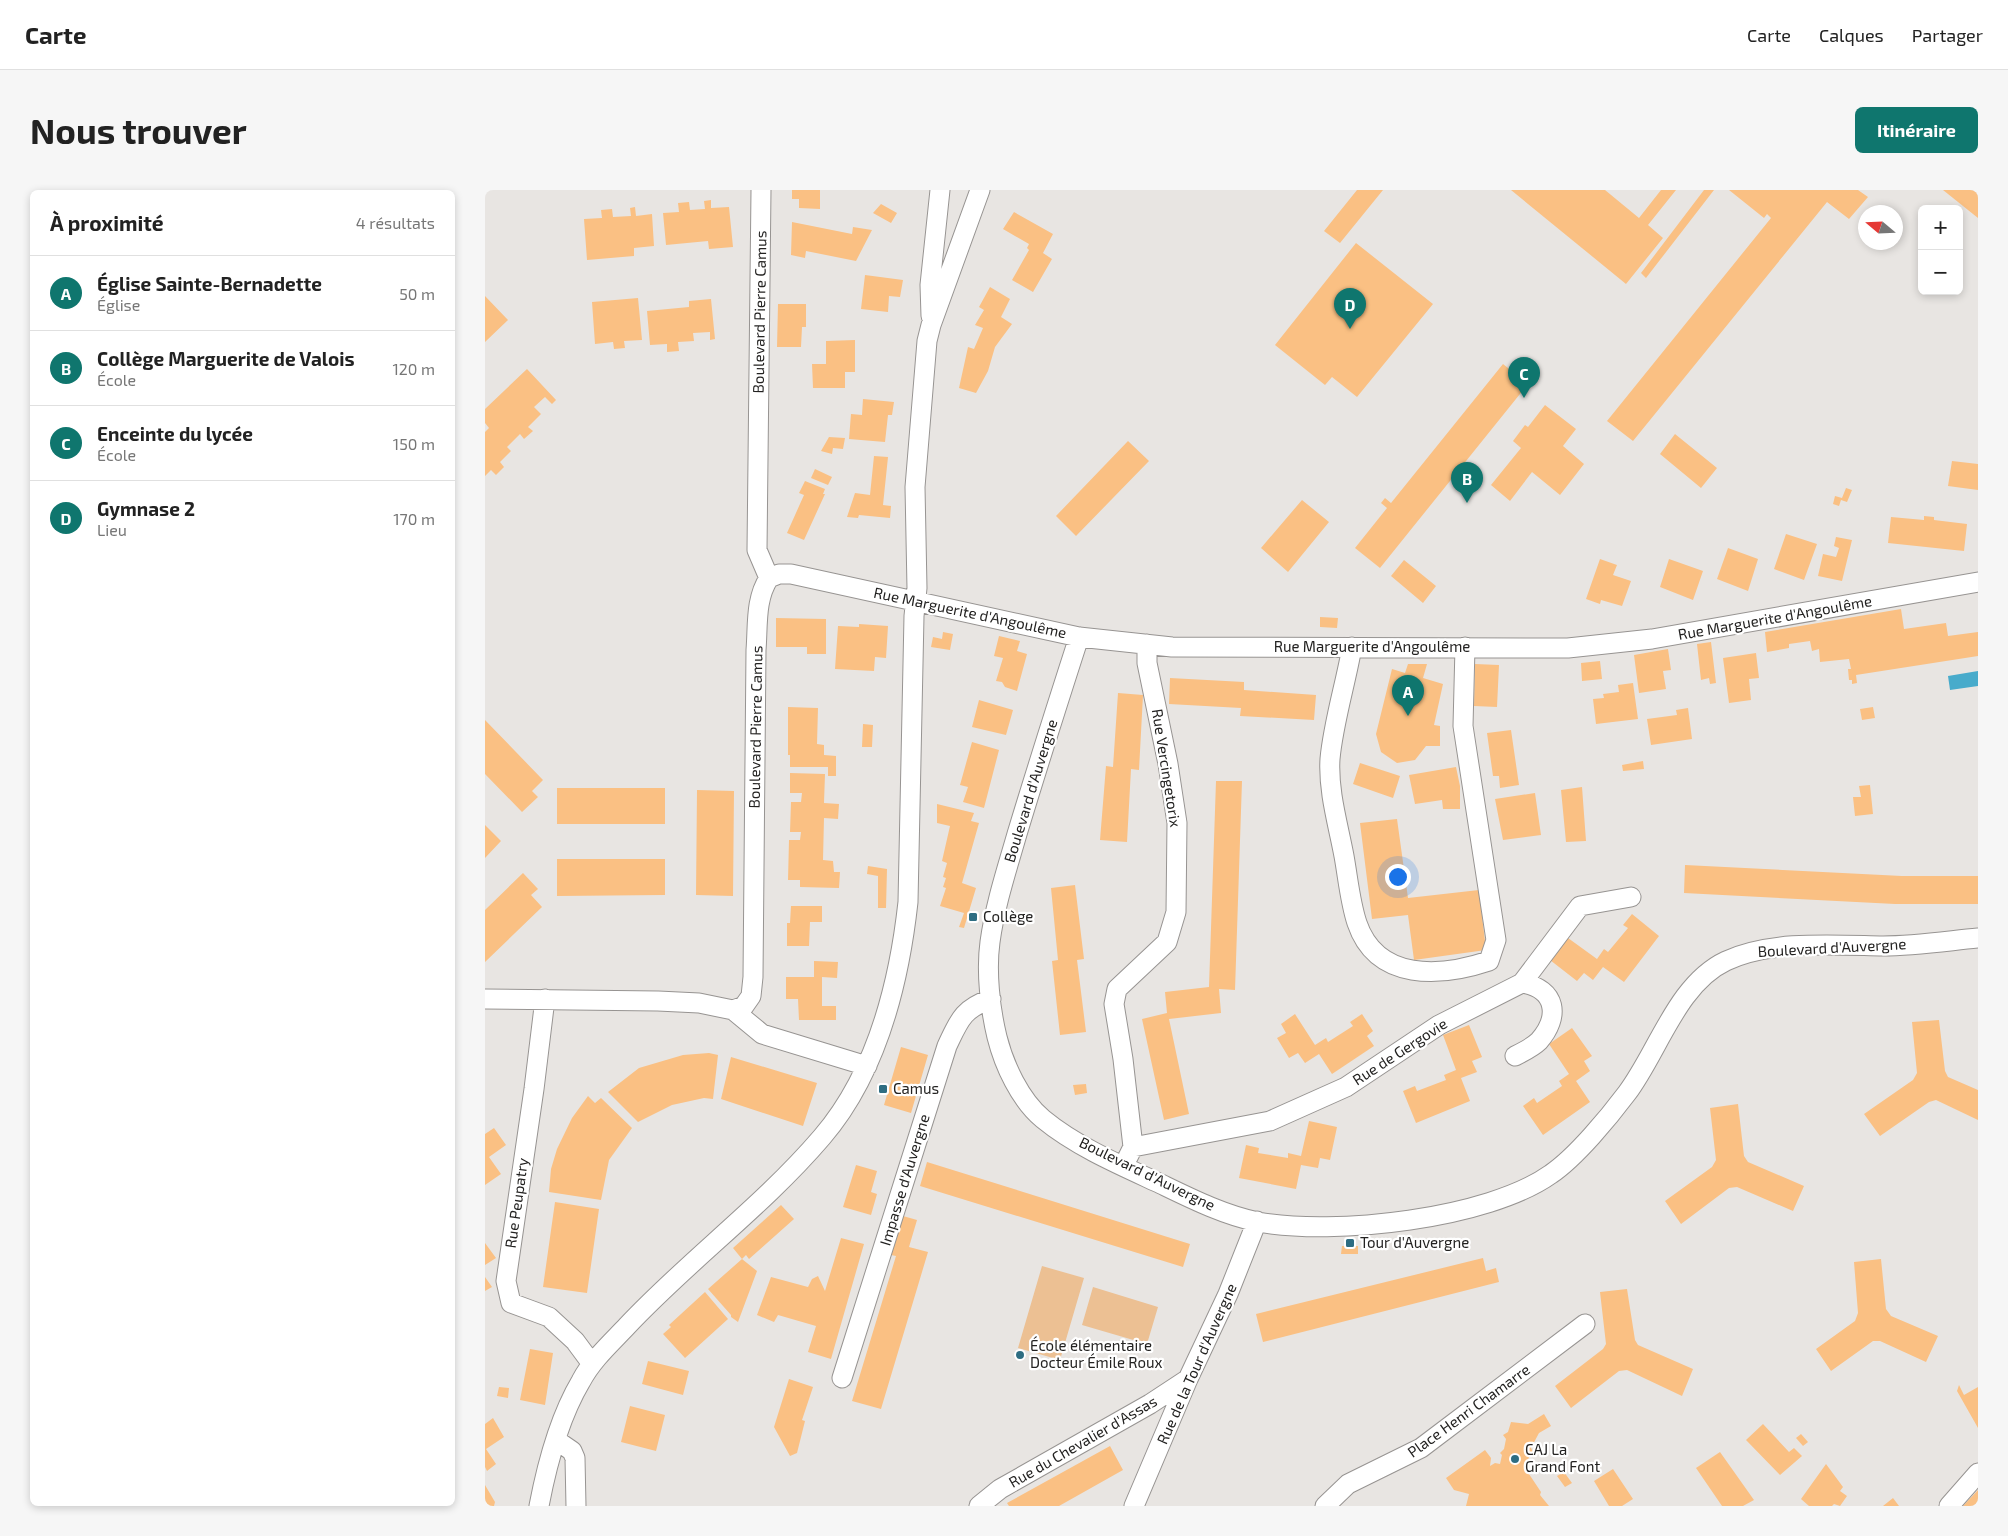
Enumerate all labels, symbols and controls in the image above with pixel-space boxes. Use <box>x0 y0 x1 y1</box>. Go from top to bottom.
text: Carte <box>25 20 86 49</box>
text: Carte <box>1747 24 1791 46</box>
text: Calques <box>1819 24 1884 46</box>
text: Partager <box>1912 24 1983 46</box>
button: Itinéraire <box>1855 107 1978 153</box>
text: Nous trouver <box>30 109 247 151</box>
north arrow <box>1858 205 1903 250</box>
map controls <box>1918 205 1963 295</box>
button: + <box>1918 205 1963 250</box>
text: À proximité <box>50 210 164 235</box>
text: 4 résultats <box>356 213 435 232</box>
street label: Boulevard Pierre Camus <box>749 230 769 393</box>
button: − <box>1918 250 1963 295</box>
text: Église Sainte-Bernadette <box>97 272 322 295</box>
text: A <box>61 284 71 303</box>
text: 50 m <box>399 284 435 303</box>
pin: D <box>1334 288 1366 329</box>
text: Église <box>97 295 140 314</box>
text: Collège Marguerite de Valois <box>97 347 355 370</box>
pin: C <box>1508 357 1540 398</box>
text: B <box>61 359 71 378</box>
text: 120 m <box>392 359 435 378</box>
text: École <box>97 370 136 389</box>
text: Enceinte du lycée <box>97 422 253 445</box>
text: C <box>61 434 71 453</box>
text: 150 m <box>393 434 435 453</box>
text: École <box>97 445 136 464</box>
pin: B <box>1451 462 1483 503</box>
text: Gymnase 2 <box>97 497 195 520</box>
text: D <box>61 509 71 528</box>
text: 170 m <box>393 509 435 528</box>
text: Lieu <box>97 520 127 539</box>
street label: Rue Marguerite d'Angoulême <box>872 583 1068 641</box>
street label: Rue Marguerite d'Angoulême <box>1676 591 1873 643</box>
street label: Rue Marguerite d'Angoulême <box>1274 637 1470 655</box>
street label: Boulevard Pierre Camus <box>745 645 765 808</box>
pin: A <box>1392 675 1424 716</box>
street label: Rue Vercingetorix <box>1149 708 1185 828</box>
street label: Boulevard d'Auvergne <box>1000 717 1060 865</box>
your location <box>1385 864 1411 890</box>
place label: Collège <box>983 907 1033 925</box>
marker: Collège <box>967 911 979 923</box>
street label: Boulevard d'Auvergne <box>1757 934 1907 960</box>
street label: Rue de Gergovie <box>1349 1014 1450 1088</box>
place label: Camus <box>893 1079 939 1097</box>
marker: Camus <box>877 1083 889 1095</box>
street label: Impasse d'Auvergne <box>875 1112 933 1248</box>
street label: Boulevard d'Auvergne <box>1077 1132 1218 1214</box>
street label: Rue Peupatry <box>501 1156 531 1249</box>
place label: Tour d'Auvergne <box>1360 1233 1469 1251</box>
marker: Tour d'Auvergne <box>1344 1237 1356 1249</box>
street label: Rue de la Tour d'Auvergne <box>1152 1280 1240 1447</box>
place label: École élémentaire Docteur Émile Roux <box>1030 1336 1163 1371</box>
marker: École élémentaire Docteur Émile Roux <box>1014 1349 1026 1361</box>
street label: Place Henri Chamarre <box>1404 1360 1533 1461</box>
street label: Rue du Chevalier d'Assas <box>1005 1391 1160 1491</box>
place label: CAJ La Grand Font <box>1525 1440 1600 1475</box>
marker: CAJ La Grand Font <box>1509 1453 1521 1465</box>

